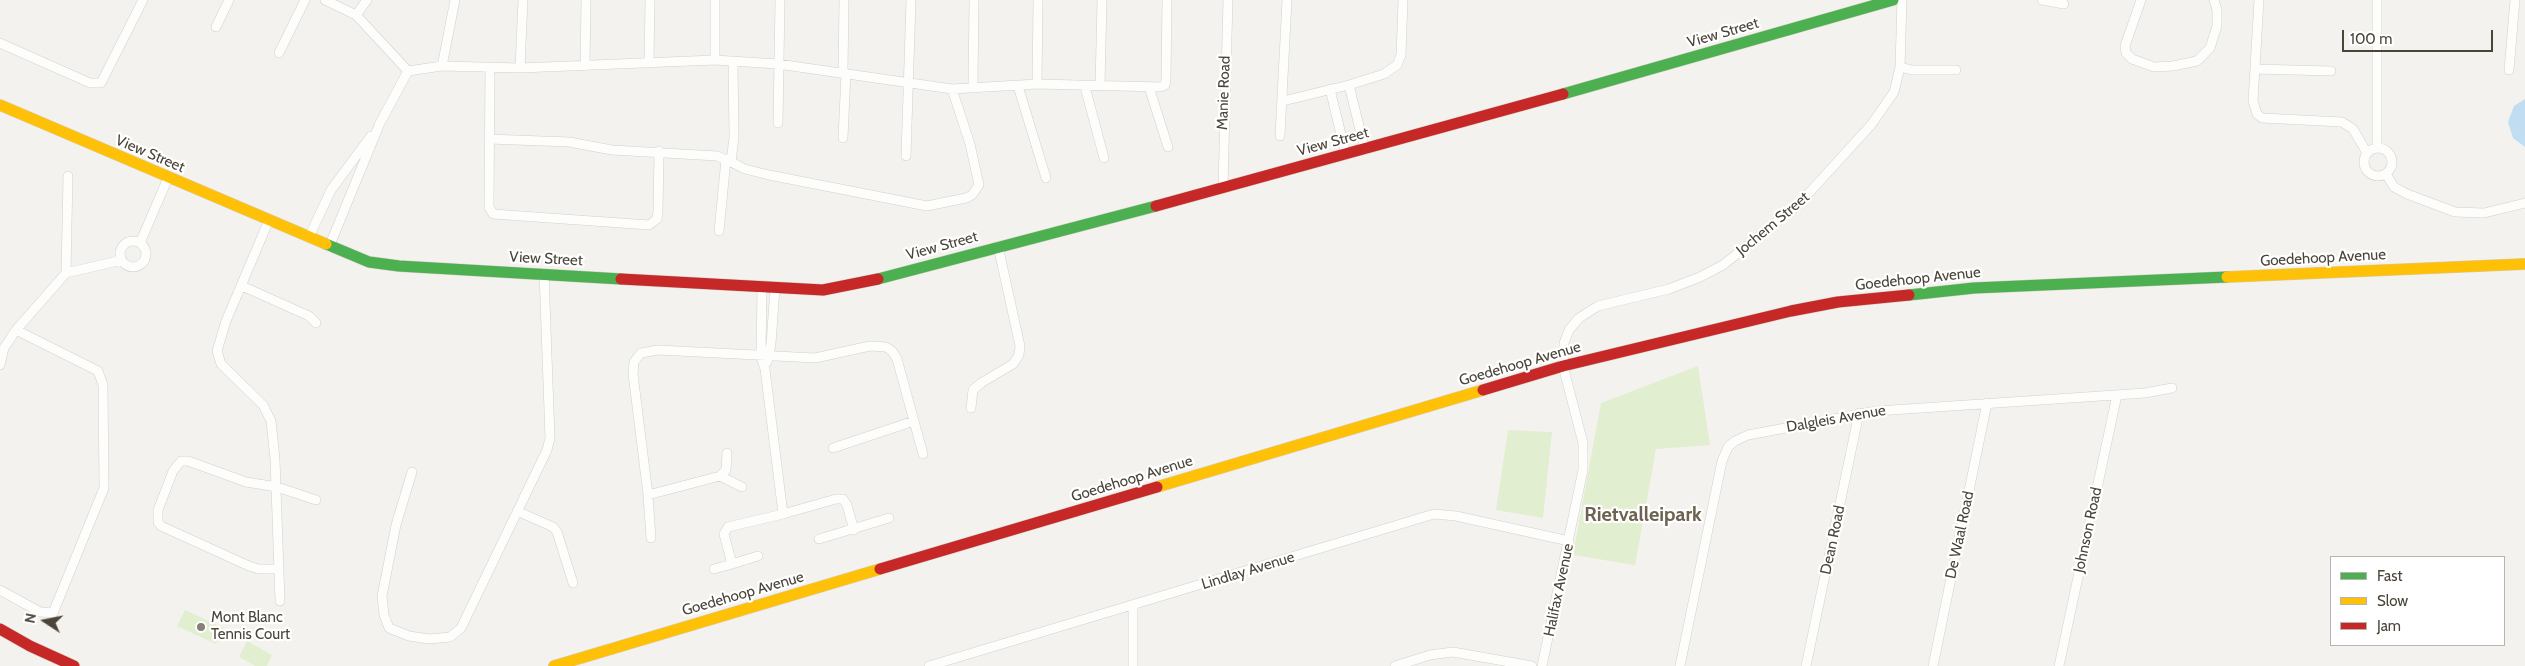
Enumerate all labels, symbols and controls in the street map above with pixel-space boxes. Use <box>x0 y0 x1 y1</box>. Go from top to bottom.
street label: View Street <box>1685 14 1761 52</box>
scale bar <box>2345 20 2496 52</box>
text: 100 m <box>2350 30 2392 48</box>
street label: Manie Road <box>1214 55 1234 131</box>
street label: View Street <box>1295 124 1371 160</box>
street label: View Street <box>113 131 187 177</box>
street label: Jochem Street <box>1733 188 1813 260</box>
street label: View Street <box>904 228 980 264</box>
street label: Goedehoop Avenue <box>2260 246 2386 270</box>
street label: View Street <box>509 248 583 270</box>
street label: Goedehoop Avenue <box>1854 263 1982 295</box>
street label: Goedehoop Avenue <box>1457 338 1583 390</box>
street label: Dalgleis Avenue <box>1785 401 1887 437</box>
street label: Goedehoop Avenue <box>1069 452 1195 506</box>
street label: Johnson Road <box>2070 486 2106 574</box>
street label: De Waal Road <box>1942 489 1978 581</box>
district label: Rietvalleipark <box>1584 503 1702 527</box>
street label: Dean Road <box>1817 504 1849 576</box>
street label: Halifax Avenue <box>1540 542 1578 638</box>
street label: Lindlay Avenue <box>1199 548 1297 594</box>
legend <box>2330 556 2505 646</box>
text: Fast <box>2377 567 2402 585</box>
street label: Goedehoop Avenue <box>680 568 806 620</box>
text: Slow <box>2377 592 2408 610</box>
north arrow <box>20 596 70 646</box>
place label: Mont Blanc Tennis Court <box>211 609 290 644</box>
text: N <box>20 612 40 625</box>
text: Jam <box>2377 617 2401 635</box>
marker: Mont Blanc Tennis Court <box>195 621 207 633</box>

